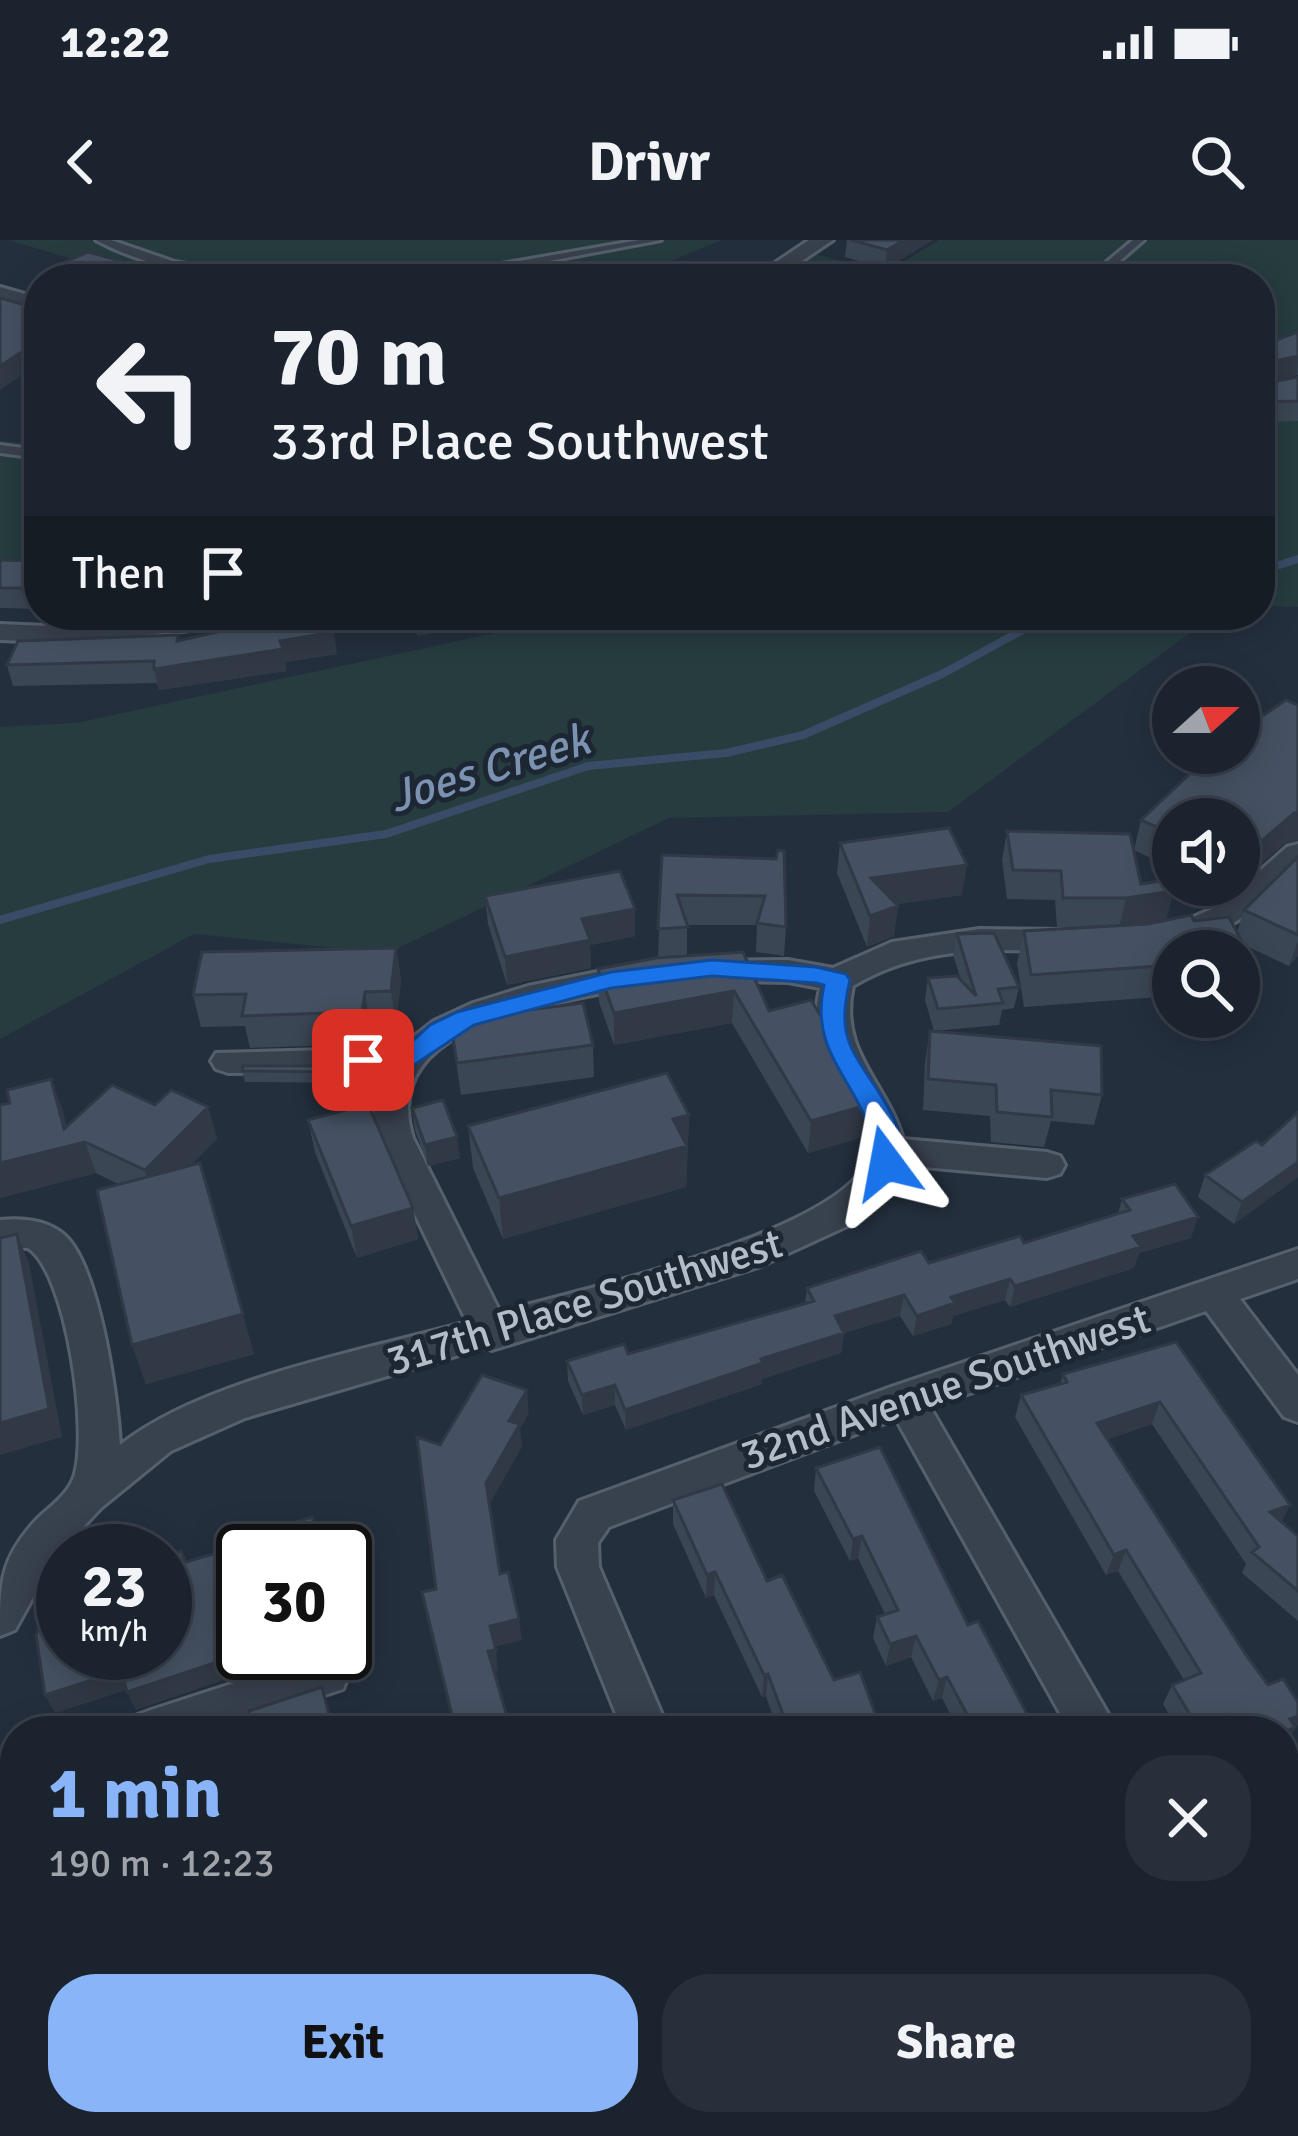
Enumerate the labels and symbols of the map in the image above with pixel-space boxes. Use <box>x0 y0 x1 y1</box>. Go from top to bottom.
north arrow <box>1152 666 1260 774</box>
water label: Joes Creek <box>383 711 599 825</box>
pin <box>312 1009 414 1111</box>
position arrow <box>823 1100 949 1226</box>
street label: 317th Place Southwest <box>380 1218 788 1387</box>
street label: 32nd Avenue Southwest <box>734 1293 1157 1481</box>
speed limit sign: 30 <box>216 1524 372 1680</box>

